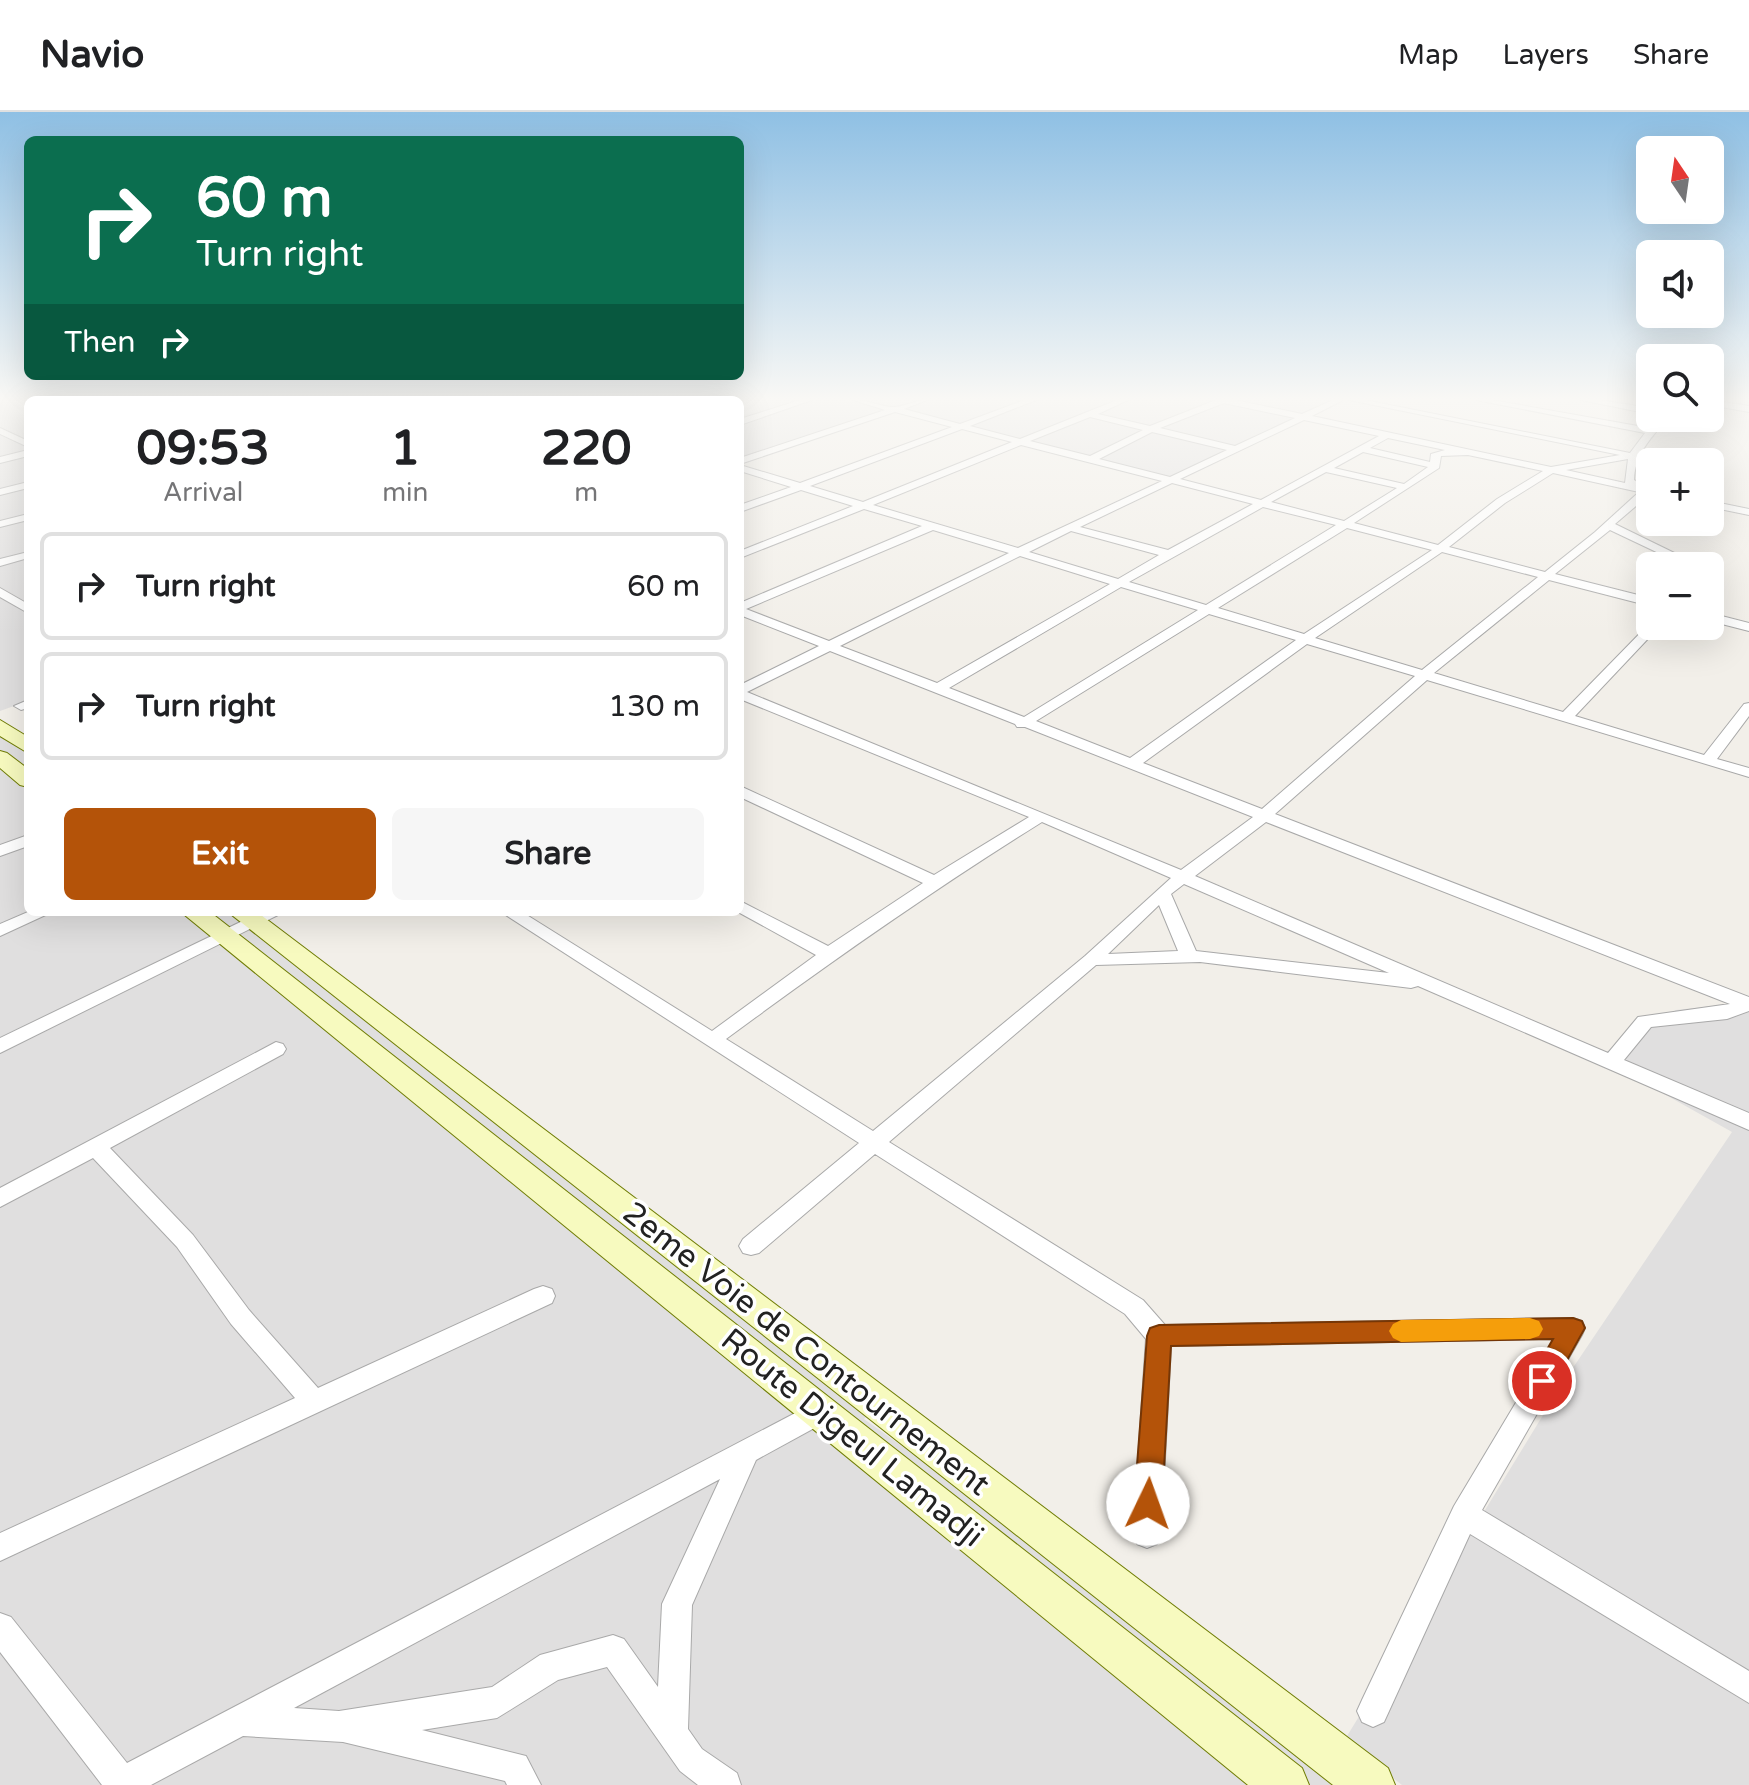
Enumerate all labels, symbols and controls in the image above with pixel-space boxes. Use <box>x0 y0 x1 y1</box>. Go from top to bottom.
text: Navio <box>40 32 144 78</box>
text: Map <box>1398 38 1459 72</box>
text: Layers <box>1503 38 1589 72</box>
text: Share <box>1633 38 1709 72</box>
north arrow <box>1636 136 1724 224</box>
map controls <box>1636 136 1724 640</box>
text: 60 m <box>196 165 332 232</box>
icon: right <box>64 168 168 272</box>
text: Turn right <box>196 233 363 276</box>
button: sound <box>1636 240 1724 328</box>
icon: right <box>152 320 196 364</box>
text: Then <box>64 324 136 361</box>
button: search <box>1636 344 1724 432</box>
text: 09:53 <box>137 420 270 478</box>
text: 1 <box>390 420 420 478</box>
text: 220 <box>541 420 631 478</box>
button: + <box>1636 448 1724 536</box>
text: Arrival <box>163 477 243 508</box>
text: min <box>382 477 428 508</box>
text: m <box>574 477 598 508</box>
button: − <box>1636 552 1724 640</box>
icon: right <box>68 564 112 608</box>
text: Turn right <box>136 568 276 605</box>
text: 60 m <box>627 568 700 605</box>
icon: right <box>68 684 112 728</box>
text: Turn right <box>136 688 276 725</box>
text: 130 m <box>608 688 700 725</box>
button: Exit <box>64 808 376 900</box>
button: Share <box>392 808 704 900</box>
street label: 2eme Voie de Contournement <box>615 1194 997 1504</box>
street label: Route Digeul Lamadji <box>713 1321 991 1555</box>
pin <box>1508 1347 1576 1415</box>
icon: arrive <box>1520 1359 1564 1403</box>
position arrow <box>1106 1462 1190 1546</box>

